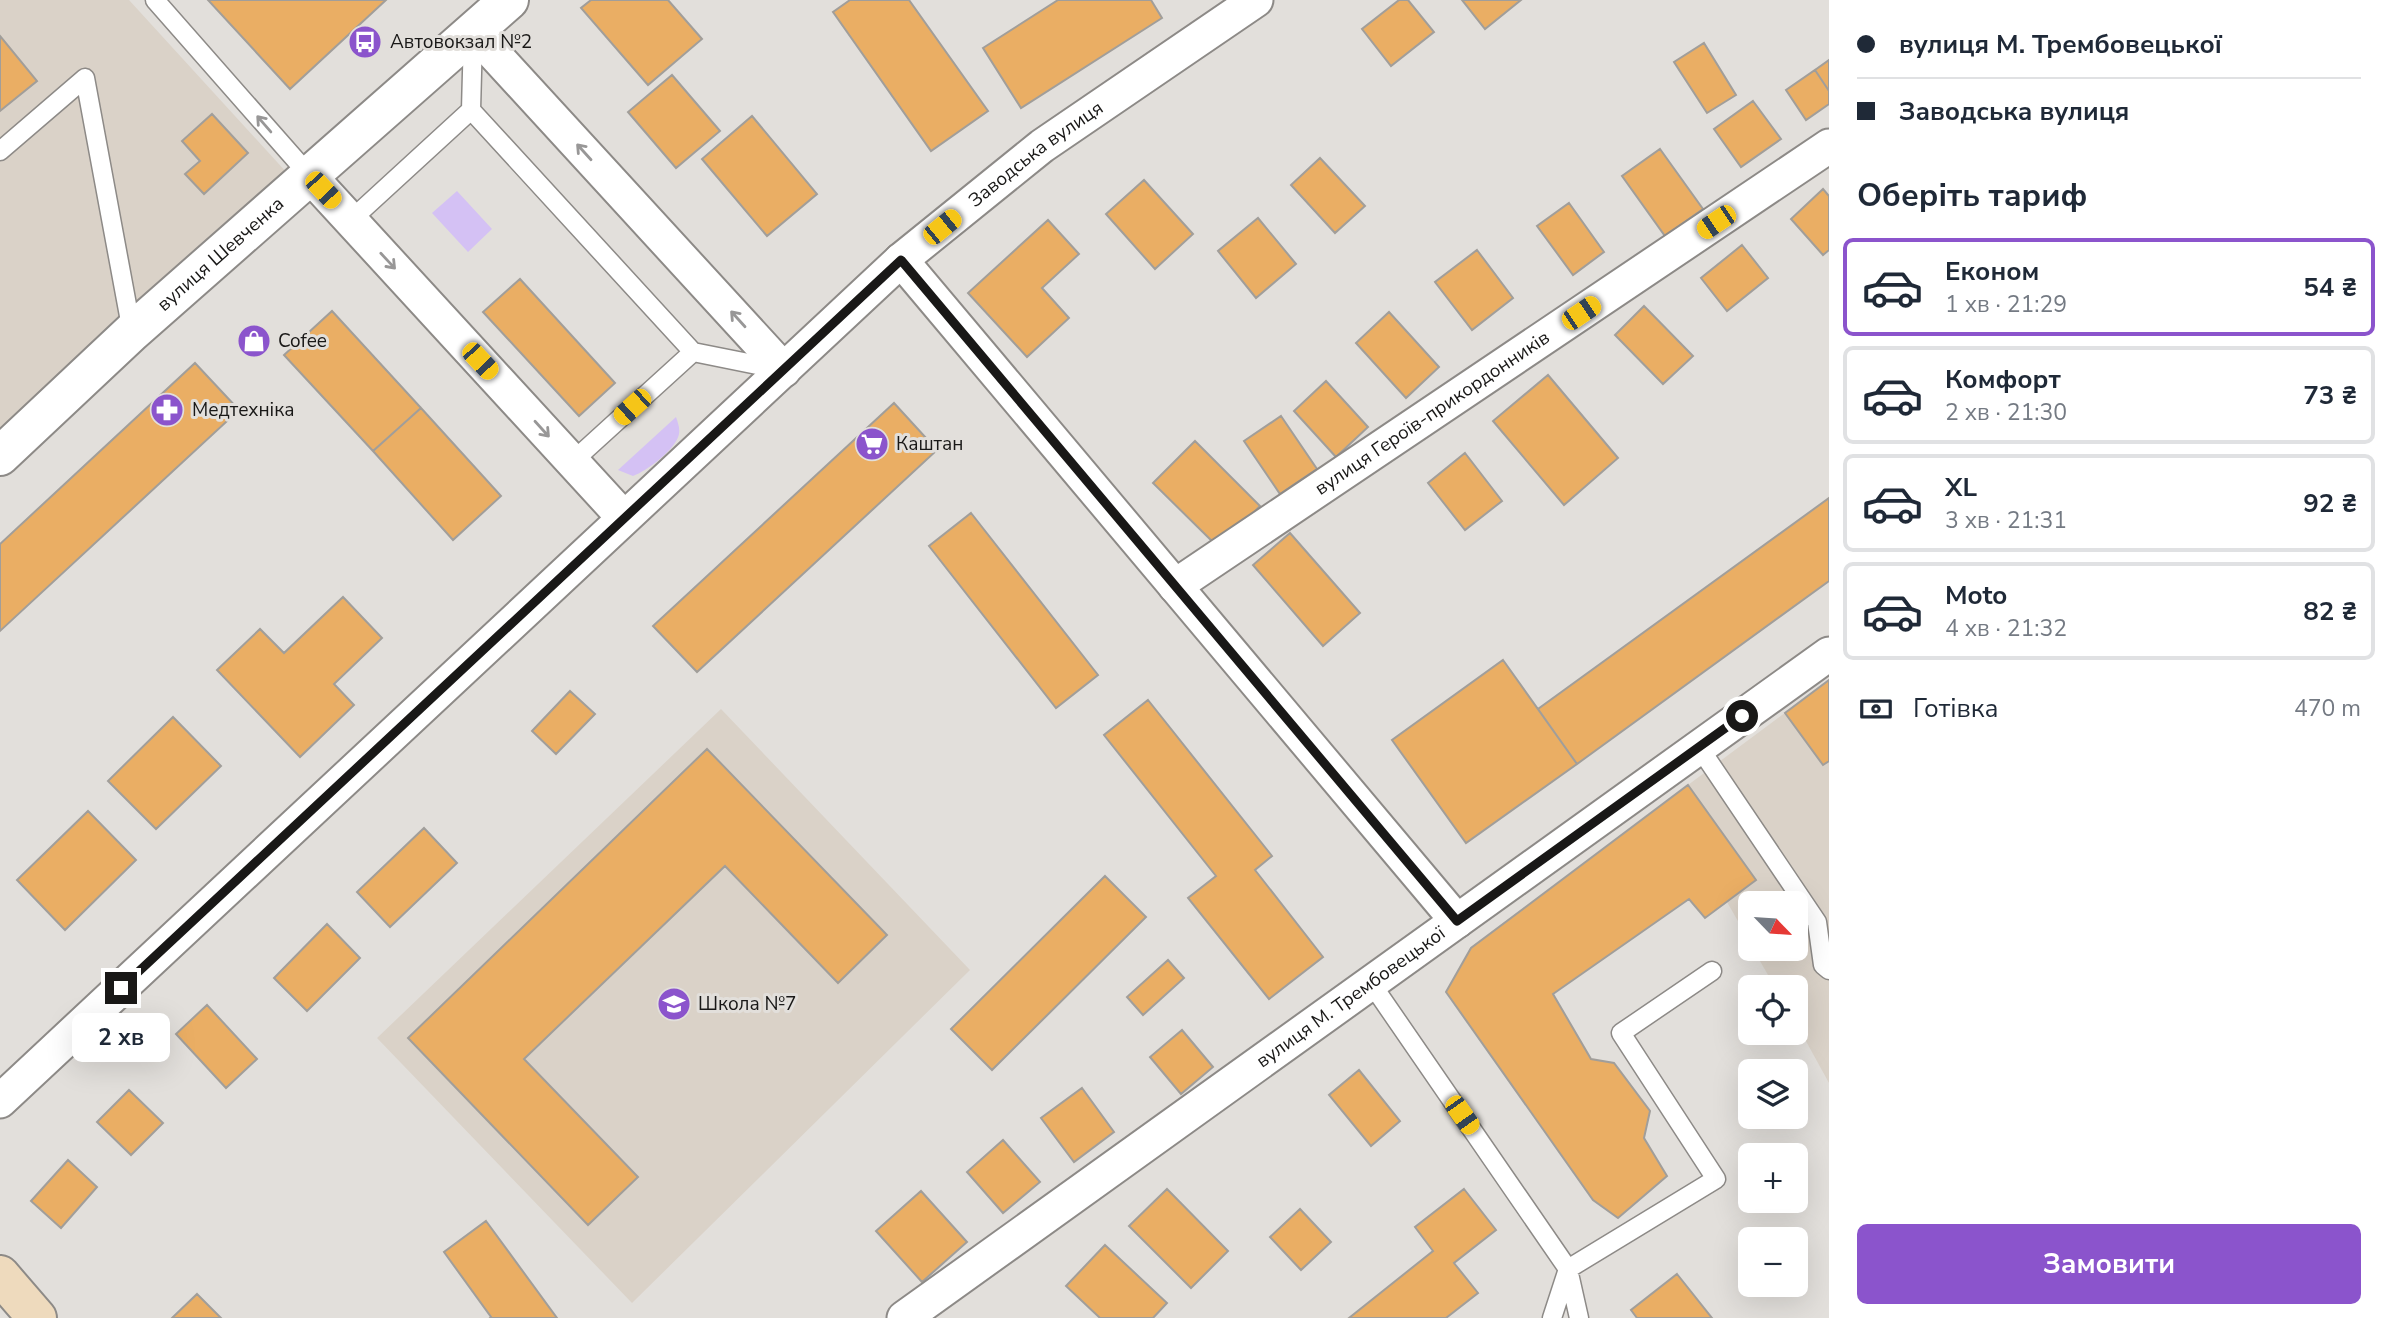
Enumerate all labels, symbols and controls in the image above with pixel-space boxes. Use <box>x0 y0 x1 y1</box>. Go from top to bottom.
bus stop icon: Автовокзал №2 <box>346 23 384 61</box>
text: вулиця М. Трембовецької <box>1899 27 2222 62</box>
place label: Автовокзал №2 <box>390 29 532 55</box>
text: Заводська вулиця <box>1899 94 2129 129</box>
street label: Заводська вулиця <box>963 95 1108 213</box>
one-way arrow <box>256 115 272 133</box>
one-way arrow <box>576 143 592 161</box>
car <box>301 167 346 213</box>
text: Оберіть тариф <box>1857 174 2087 217</box>
street label: вулиця Шевченка <box>151 191 290 317</box>
car <box>1693 202 1740 242</box>
car <box>920 206 965 248</box>
one-way arrow <box>380 252 397 269</box>
text: Економ <box>1945 254 2039 289</box>
icon: car <box>1861 256 1924 319</box>
text: 54 ₴ <box>2303 270 2357 305</box>
text: 1 хв · 21:29 <box>1945 289 2067 320</box>
car <box>1558 293 1605 333</box>
one-way arrow <box>729 311 746 328</box>
shop icon: Cofee <box>235 322 273 360</box>
street label: вулиця Героїв-прикордонників <box>1310 325 1555 501</box>
place label: Cofee <box>278 328 327 354</box>
car <box>458 338 503 384</box>
text: Комфорт <box>1945 362 2061 397</box>
icon: car <box>1861 364 1924 427</box>
text: 73 ₴ <box>2303 378 2357 413</box>
car <box>610 385 655 429</box>
pharmacy icon: Медтехніка <box>148 391 186 429</box>
place label: Медтехніка <box>192 397 294 423</box>
text: 2 хв · 21:30 <box>1945 397 2067 428</box>
one-way arrow <box>534 420 550 438</box>
supermarket icon: Каштан <box>853 425 891 463</box>
place label: Каштан <box>896 431 963 457</box>
text: XL <box>1945 470 1977 505</box>
icon: car <box>1861 472 1924 535</box>
text: 92 ₴ <box>2303 486 2357 521</box>
text: 3 хв · 21:31 <box>1945 505 2067 536</box>
text: Moto <box>1945 578 2007 613</box>
icon: car <box>1861 580 1924 643</box>
text: 82 ₴ <box>2303 594 2357 629</box>
text: 4 хв · 21:32 <box>1945 613 2067 644</box>
icon: cash <box>1857 690 1895 728</box>
text: Готівка <box>1913 691 1998 726</box>
text: 470 m <box>2294 693 2361 724</box>
route start <box>1726 700 1758 732</box>
north arrow <box>1738 891 1808 961</box>
map controls <box>1738 891 1808 1297</box>
street label: вулиця М. Трембовецької <box>1251 920 1451 1074</box>
route end <box>105 972 137 1004</box>
button: locate <box>1738 975 1808 1045</box>
school or university icon: Школа №7 <box>655 985 693 1023</box>
place label: Школа №7 <box>698 991 797 1017</box>
callout: 2 хв <box>72 1012 170 1062</box>
text: 2 хв <box>98 1022 144 1053</box>
button: layers <box>1738 1059 1808 1129</box>
car <box>1442 1092 1483 1138</box>
button: + <box>1738 1143 1808 1213</box>
button: Замовити <box>1857 1224 2361 1304</box>
button: − <box>1738 1227 1808 1297</box>

